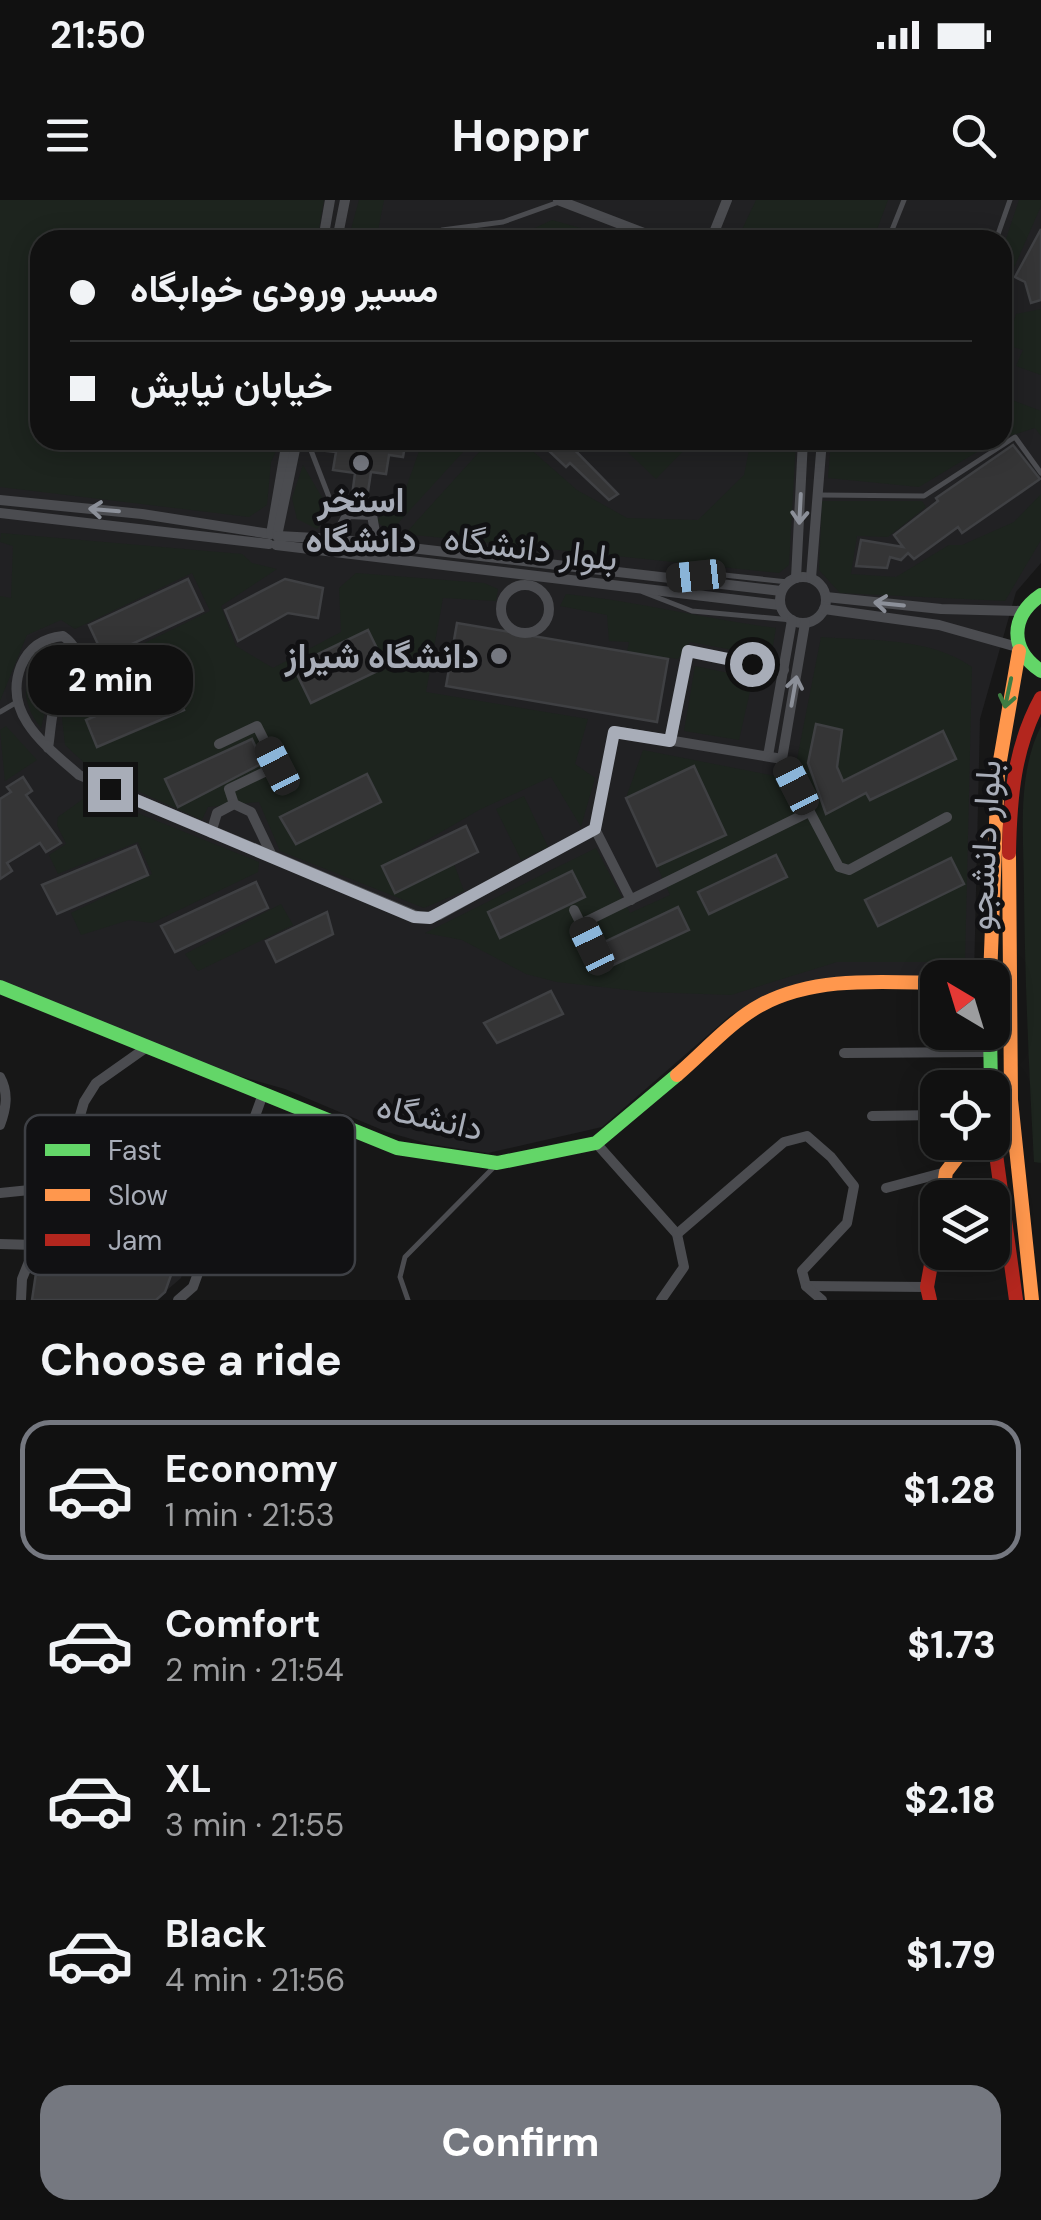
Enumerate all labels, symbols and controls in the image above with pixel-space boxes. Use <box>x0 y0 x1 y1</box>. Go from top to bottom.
text: 21:50 <box>50 10 146 60</box>
text: Hoppr <box>452 106 589 165</box>
icon: menu <box>40 108 95 163</box>
icon: search <box>946 108 1001 163</box>
text: مسیر ورودی خوابگاه <box>130 264 438 314</box>
text: خیابان نیایش <box>130 360 333 410</box>
marker: استخر دانشگاه <box>350 452 372 474</box>
place label: استخر دانشگاه <box>306 477 416 563</box>
one-way arrow <box>790 492 809 524</box>
one-way arrow <box>89 501 121 520</box>
street label: بلوار دانشگاه <box>442 515 620 581</box>
car <box>665 558 727 594</box>
one-way arrow <box>874 594 906 613</box>
place label: دانشگاه شیراز <box>284 633 479 679</box>
route start <box>730 642 775 687</box>
callout: 2 min <box>28 644 192 714</box>
marker: دانشگاه شیراز <box>488 645 510 667</box>
text: 2 min <box>68 659 153 701</box>
one-way arrow <box>785 675 804 708</box>
one-way arrow <box>998 676 1017 708</box>
car <box>250 732 304 800</box>
car <box>769 752 823 820</box>
street label: بلوار دانشجو <box>957 759 1011 931</box>
route end <box>88 767 133 812</box>
car <box>565 912 619 980</box>
north arrow <box>920 960 1010 1050</box>
map controls <box>920 960 1010 1270</box>
button: locate <box>920 1070 1010 1160</box>
street label: دانشگاه <box>372 1082 488 1152</box>
legend <box>25 1115 355 1275</box>
text: Fast <box>108 1132 162 1169</box>
text: Slow <box>108 1177 168 1214</box>
button: layers <box>920 1180 1010 1270</box>
text: Jam <box>108 1222 162 1259</box>
text: Choose a ride <box>40 1330 342 1389</box>
text: Economy <box>165 1444 338 1494</box>
icon: car <box>45 1445 135 1535</box>
text: $1.28 <box>903 1465 996 1515</box>
text: 1 min · 21:53 <box>165 1494 335 1536</box>
text: Comfort <box>165 1599 321 1649</box>
icon: car <box>45 1600 135 1690</box>
text: $1.73 <box>907 1620 996 1670</box>
text: 2 min · 21:54 <box>165 1649 344 1691</box>
text: XL <box>165 1754 212 1804</box>
icon: car <box>45 1755 135 1845</box>
text: $2.18 <box>904 1775 996 1825</box>
text: 3 min · 21:55 <box>165 1804 344 1846</box>
text: Black <box>165 1909 267 1959</box>
icon: car <box>45 1910 135 2000</box>
text: $1.79 <box>906 1930 996 1980</box>
text: 4 min · 21:56 <box>165 1959 345 2001</box>
button: Confirm <box>40 2085 1001 2200</box>

